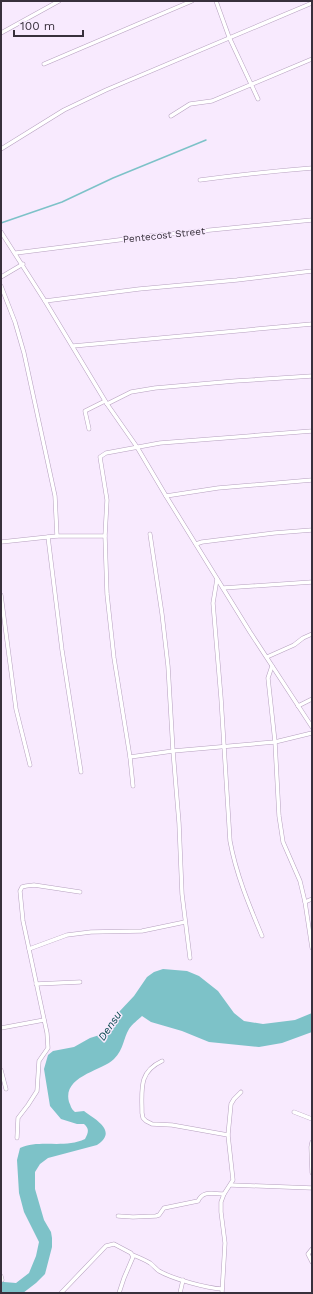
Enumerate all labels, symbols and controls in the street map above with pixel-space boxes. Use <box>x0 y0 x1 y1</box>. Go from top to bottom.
scale bar <box>14 12 83 38</box>
text: 100 m <box>20 19 55 33</box>
street label: Pentecost Street <box>122 225 206 245</box>
water label: Densu <box>95 1008 125 1043</box>

